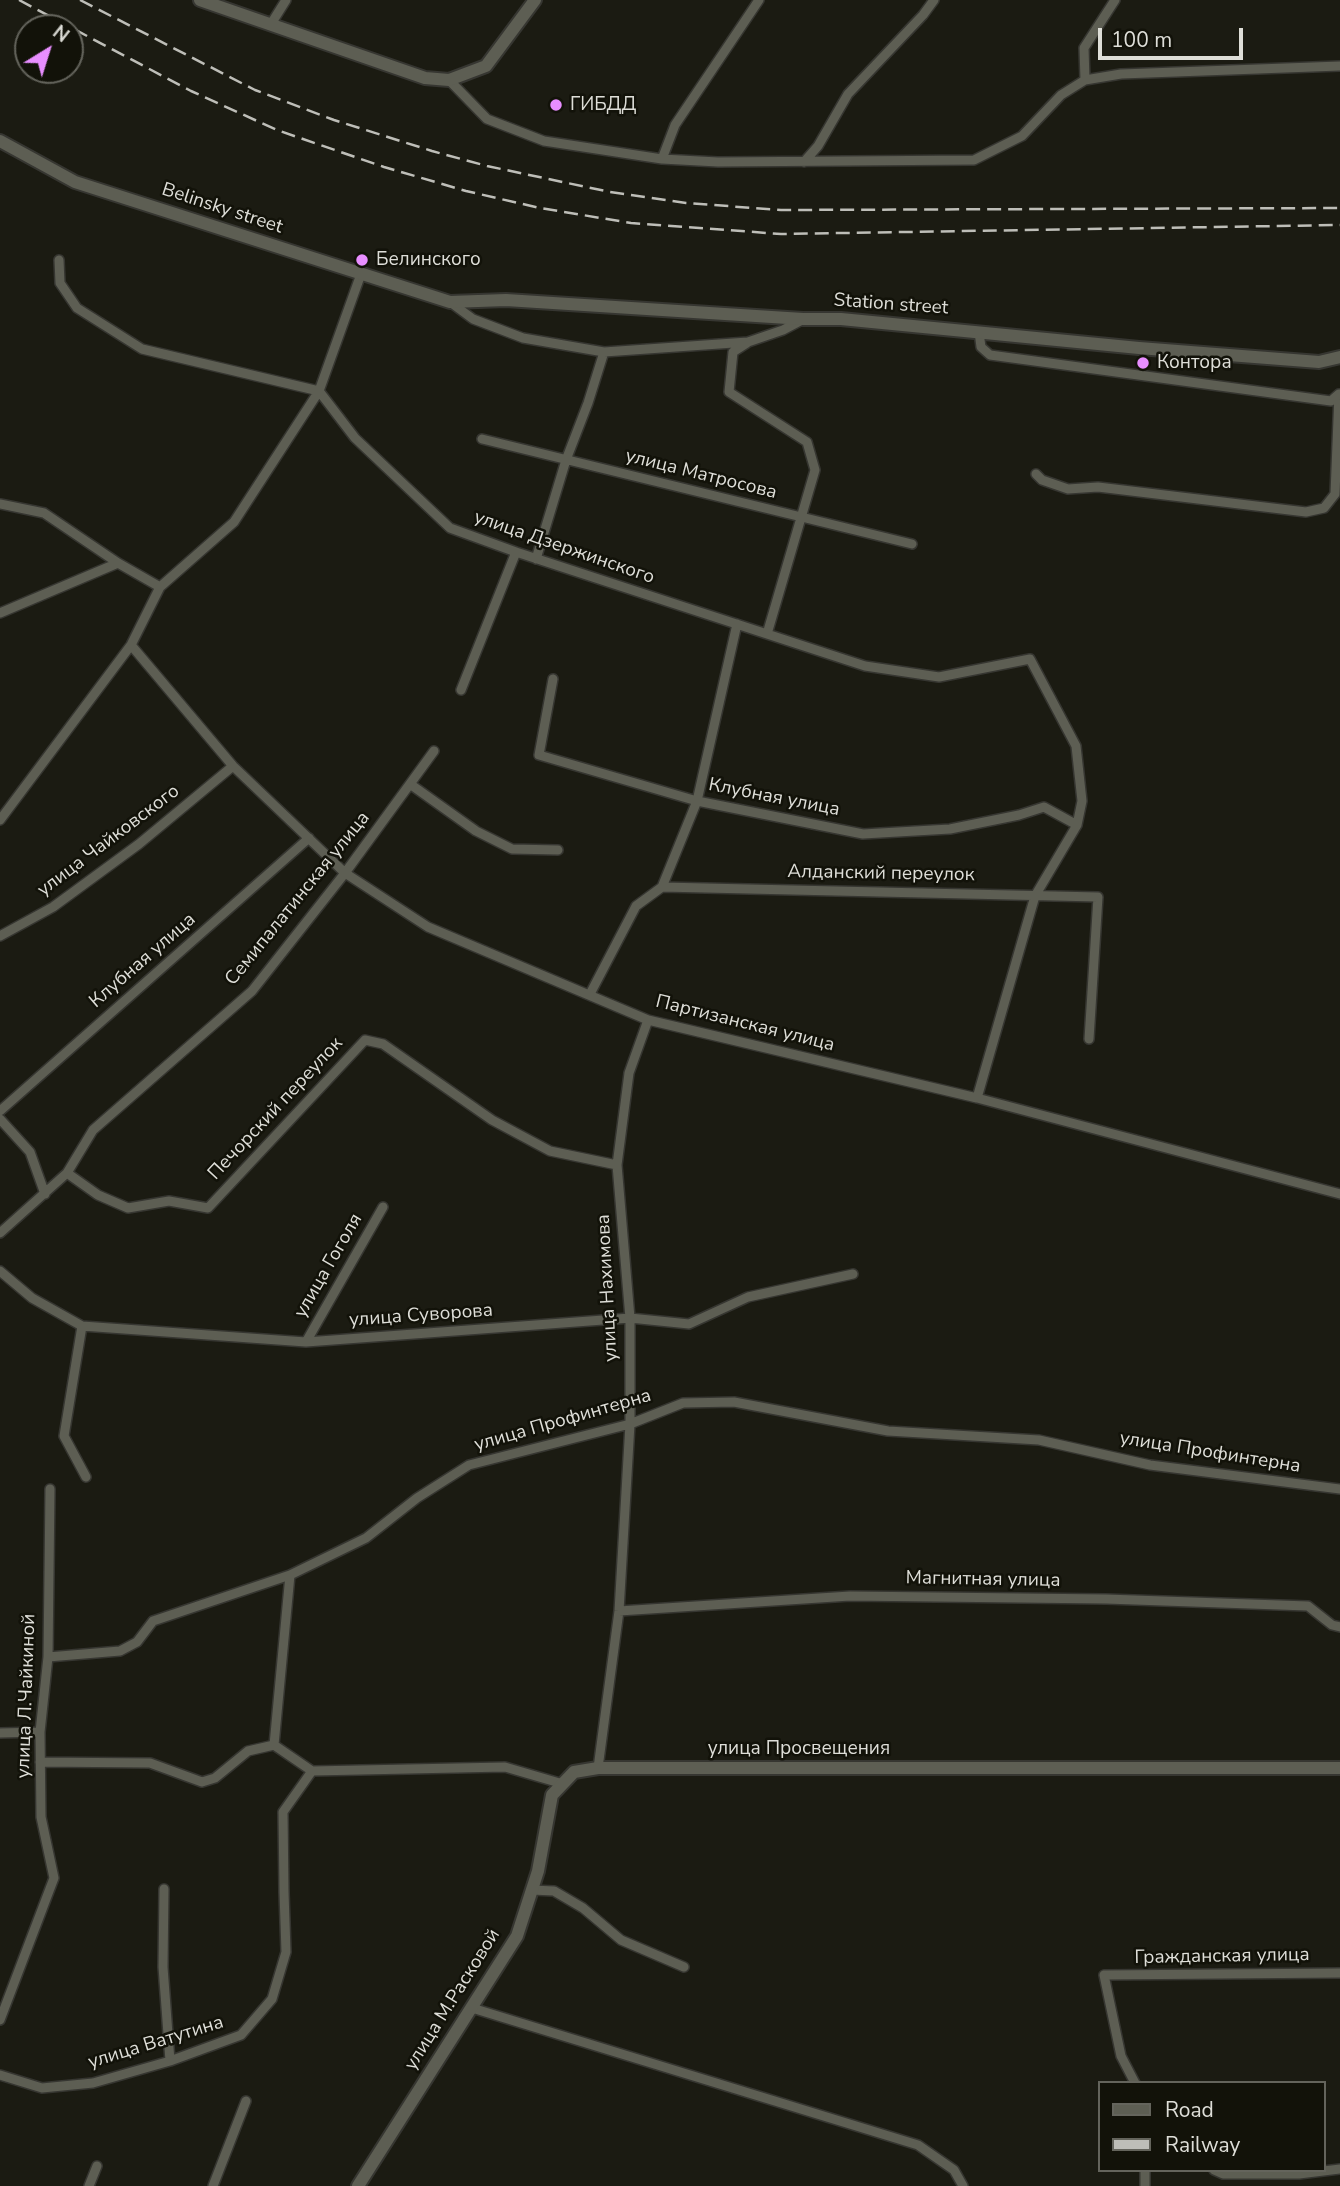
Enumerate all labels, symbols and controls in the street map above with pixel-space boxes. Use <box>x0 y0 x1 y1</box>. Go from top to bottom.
north arrow <box>14 14 84 84</box>
scale bar <box>1102 14 1247 58</box>
text: N <box>47 19 74 49</box>
text: 100 m <box>1111 26 1172 54</box>
place label: ГИБДД <box>570 94 636 116</box>
marker: ГИБДД <box>548 97 564 113</box>
street label: Belinsky street <box>159 179 285 239</box>
place label: Белинского <box>376 249 481 271</box>
marker: Белинского <box>354 252 370 268</box>
street label: Station street <box>833 290 949 320</box>
place label: Контора <box>1157 352 1232 374</box>
marker: Контора <box>1135 355 1151 371</box>
street label: улица Матросова <box>623 445 779 505</box>
street label: улица Дзержинского <box>471 506 657 590</box>
street label: Клубная улица <box>706 774 842 822</box>
street label: улица Чайковского <box>33 780 185 902</box>
street label: Семипалатинская улица <box>221 807 375 991</box>
street label: Алданский переулок <box>787 861 975 887</box>
street label: Клубная улица <box>85 909 201 1013</box>
street label: Партизанская улица <box>653 991 837 1057</box>
street label: Печорский переулок <box>204 1033 348 1185</box>
street label: улица Гоголя <box>290 1210 368 1322</box>
street label: улица Нахимова <box>593 1214 623 1362</box>
street label: улица Суворова <box>348 1300 494 1332</box>
street label: улица Профинтерна <box>472 1385 654 1457</box>
street label: улица Профинтерна <box>1118 1427 1302 1479</box>
street label: Магнитная улица <box>905 1567 1061 1593</box>
street label: улица Л.Чайкиной <box>13 1613 41 1779</box>
street label: улица Просвещения <box>708 1738 890 1760</box>
street label: улица М.Расковой <box>400 1925 506 2075</box>
street label: Гражданская улица <box>1134 1944 1310 1970</box>
street label: улица Ватутина <box>86 2012 226 2074</box>
legend <box>1098 2081 1326 2172</box>
text: Road <box>1165 2096 1214 2124</box>
text: Railway <box>1165 2131 1240 2159</box>

